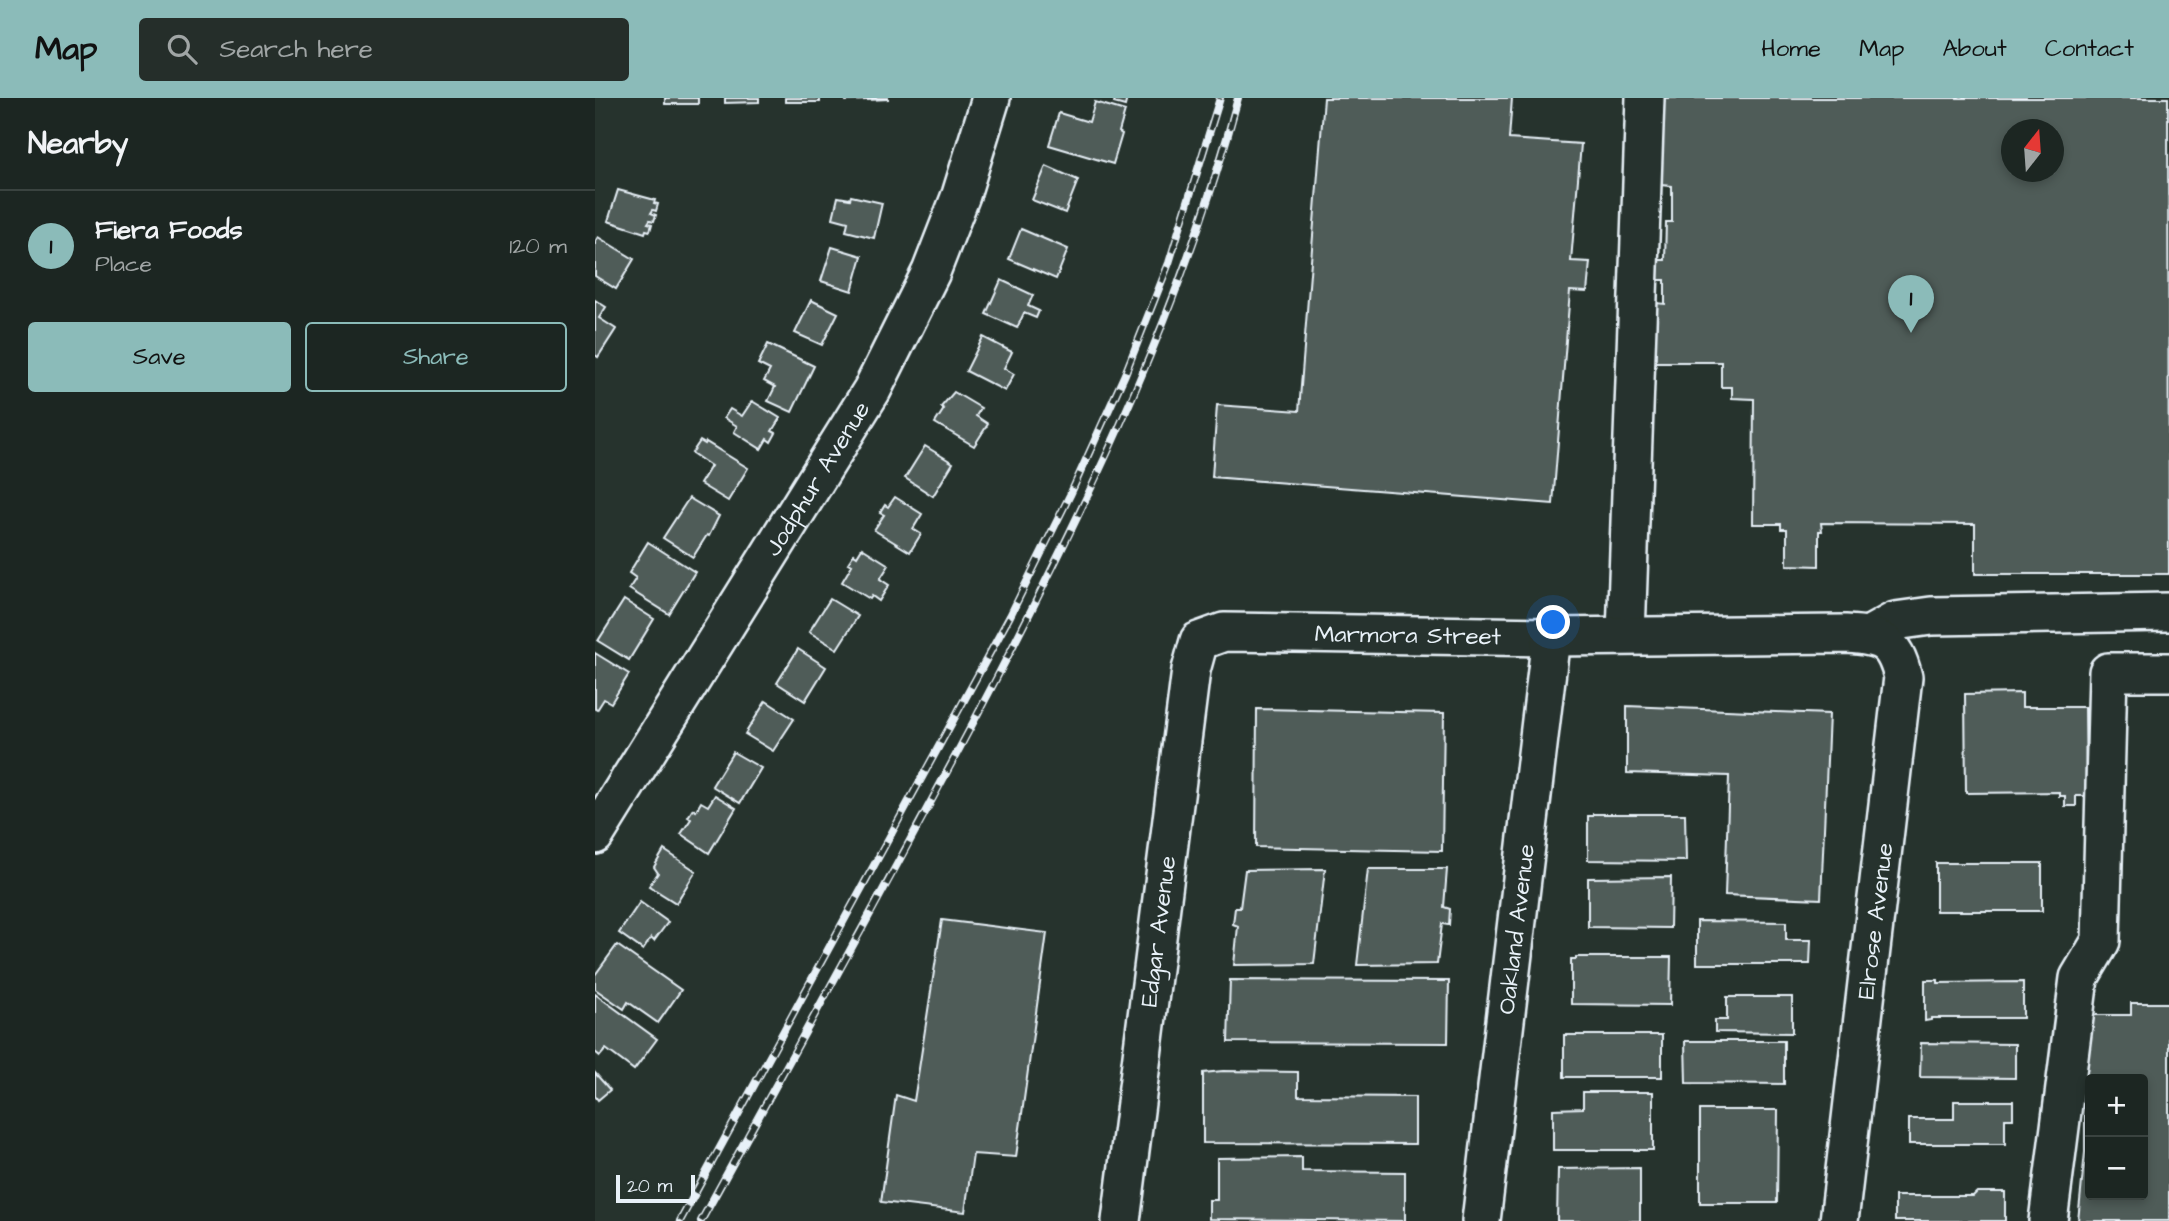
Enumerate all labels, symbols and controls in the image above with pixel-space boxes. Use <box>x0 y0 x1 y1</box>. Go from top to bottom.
search box <box>139 18 629 81</box>
text: Map <box>35 26 97 72</box>
icon: search <box>163 30 201 68</box>
text: Search here <box>219 31 373 67</box>
text: Home <box>1761 32 1821 66</box>
text: Map <box>1859 32 1904 66</box>
text: About <box>1942 32 2007 66</box>
text: Contact <box>2045 32 2134 66</box>
north arrow <box>2001 119 2064 182</box>
text: Nearby <box>28 123 128 165</box>
text: Fiera Foods <box>95 212 243 248</box>
text: 1 <box>50 230 52 262</box>
text: 120 m <box>509 230 567 262</box>
text: Place <box>95 248 152 280</box>
pin: 1 <box>1888 275 1934 333</box>
button: Save <box>28 322 291 392</box>
button: Share <box>305 322 567 392</box>
street label: Jodphur Avenue <box>757 395 879 563</box>
your location <box>1536 605 1570 639</box>
street label: Marmora Street <box>1314 617 1502 654</box>
street label: Elrose Avenue <box>1850 841 1902 1001</box>
street label: Oakland Avenue <box>1490 842 1544 1016</box>
street label: Edgar Avenue <box>1132 854 1185 1009</box>
map controls <box>2085 1074 2148 1200</box>
button: + <box>2085 1074 2148 1137</box>
button: − <box>2085 1137 2148 1200</box>
scale bar <box>616 1172 695 1204</box>
text: 20 m <box>627 1173 672 1200</box>

